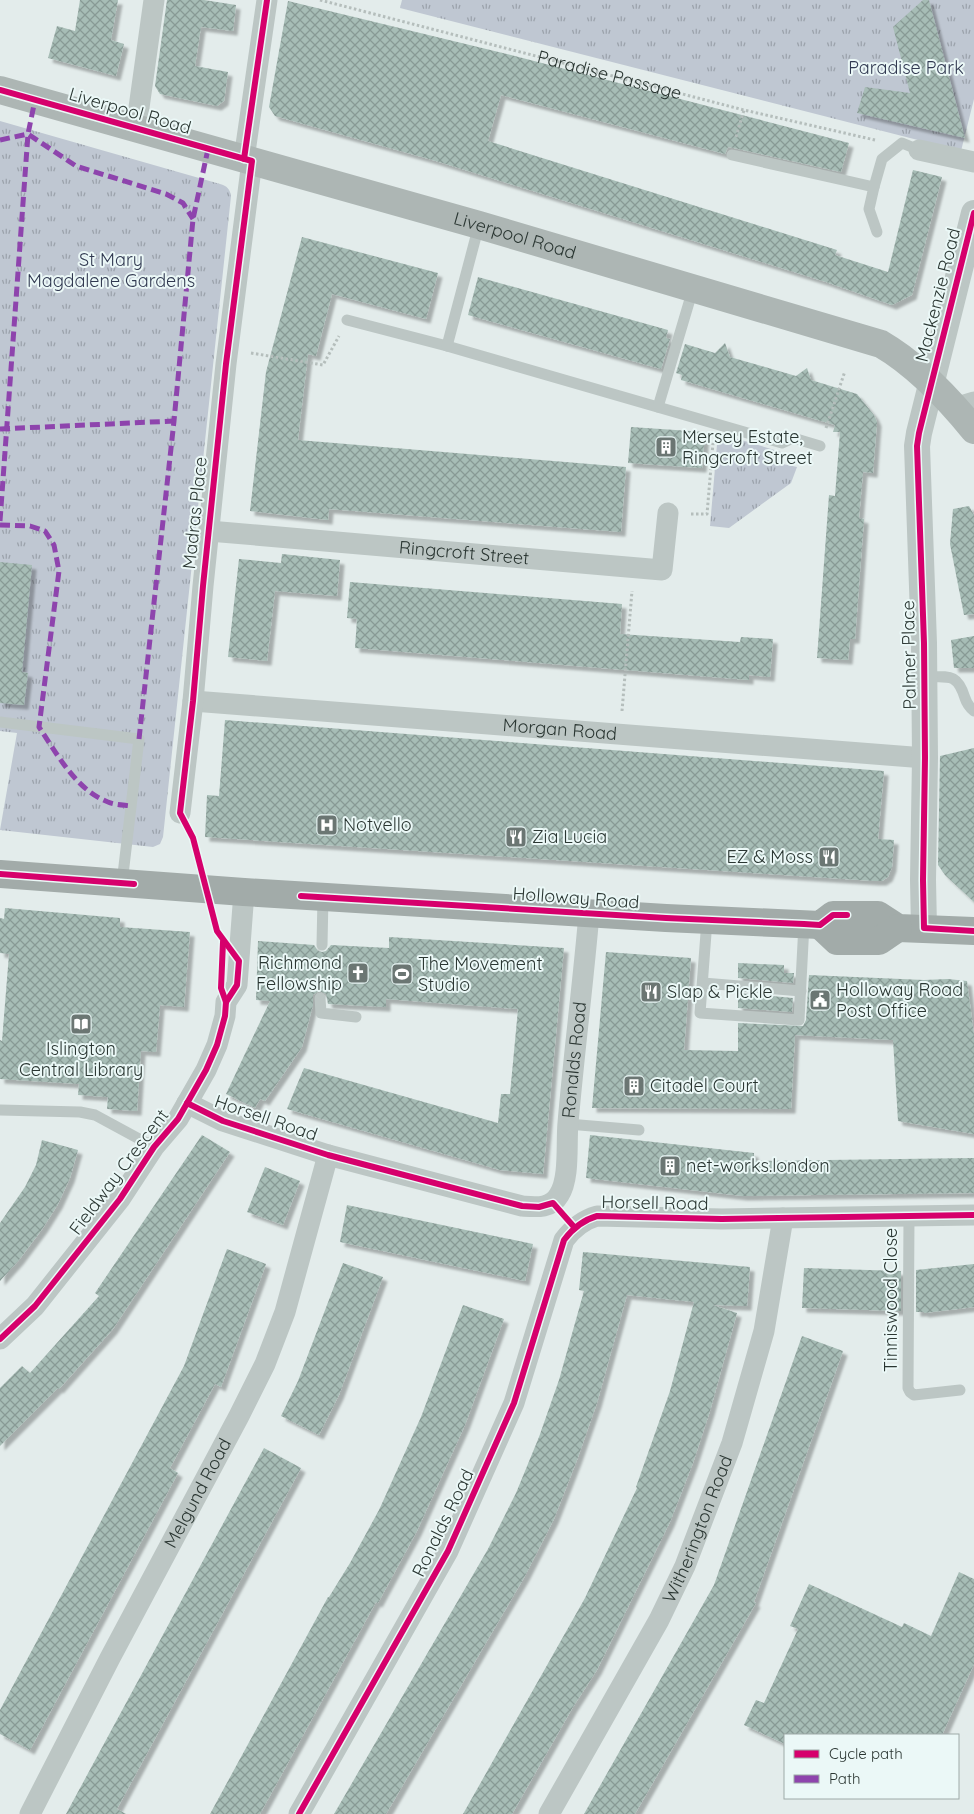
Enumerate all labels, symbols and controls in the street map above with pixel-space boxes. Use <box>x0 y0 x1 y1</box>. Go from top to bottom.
street label: Paradise Passage <box>535 45 684 104</box>
park label: Paradise Park <box>848 56 964 79</box>
street label: Liverpool Road <box>66 82 194 139</box>
street label: Liverpool Road <box>451 206 579 264</box>
street label: Mackenzie Road <box>910 226 965 364</box>
park label: St Mary Magdalene Gardens <box>27 248 195 292</box>
place label: Mersey Estate, Ringcroft Street <box>682 425 813 469</box>
building icon: Mersey Estate, Ringcroft Street <box>654 435 678 459</box>
street label: Madras Place <box>177 456 212 570</box>
street label: Ringcroft Street <box>398 535 530 570</box>
street label: Palmer Place <box>896 600 921 710</box>
street label: Morgan Road <box>502 713 618 745</box>
hospital icon: Notvello <box>315 813 339 837</box>
place label: Notvello <box>343 813 412 836</box>
restaurant icon: Zia Lucia <box>504 825 528 849</box>
place label: Zia Lucia <box>532 825 607 848</box>
place label: EZ & Moss <box>726 845 813 868</box>
restaurant icon: EZ & Moss <box>817 845 841 869</box>
street label: Holloway Road <box>512 882 640 913</box>
place label: Richmond Fellowship <box>256 951 342 995</box>
place label: The Movement Studio <box>418 952 543 996</box>
church icon: Richmond Fellowship <box>346 961 370 985</box>
sports icon: The Movement Studio <box>390 962 414 986</box>
place label: Holloway Road Post Office <box>836 978 963 1022</box>
restaurant icon: Slap & Pickle <box>639 980 663 1004</box>
place label: Slap & Pickle <box>667 980 773 1003</box>
public building icon: Holloway Road Post Office <box>808 988 832 1012</box>
street label: Ronalds Road <box>556 1000 591 1119</box>
library icon: Islington Central Library <box>69 1012 93 1036</box>
place label: Islington Central Library <box>19 1037 143 1081</box>
building icon: Citadel Court <box>622 1074 646 1098</box>
place label: Citadel Court <box>650 1074 759 1097</box>
street label: Horsell Road <box>212 1089 321 1146</box>
street label: Fieldway Crescent <box>64 1104 173 1239</box>
building icon: net-works.london <box>658 1154 682 1178</box>
place label: net-works.london <box>686 1154 830 1177</box>
street label: Horsell Road <box>601 1190 709 1215</box>
street label: Tinniswood Close <box>879 1228 902 1372</box>
street label: Melgund Road <box>159 1434 236 1552</box>
street label: Witherington Road <box>657 1452 737 1606</box>
street label: Ronalds Road <box>407 1465 479 1580</box>
legend <box>784 1734 959 1799</box>
text: Cycle path <box>829 1744 903 1763</box>
text: Path <box>829 1769 861 1788</box>

